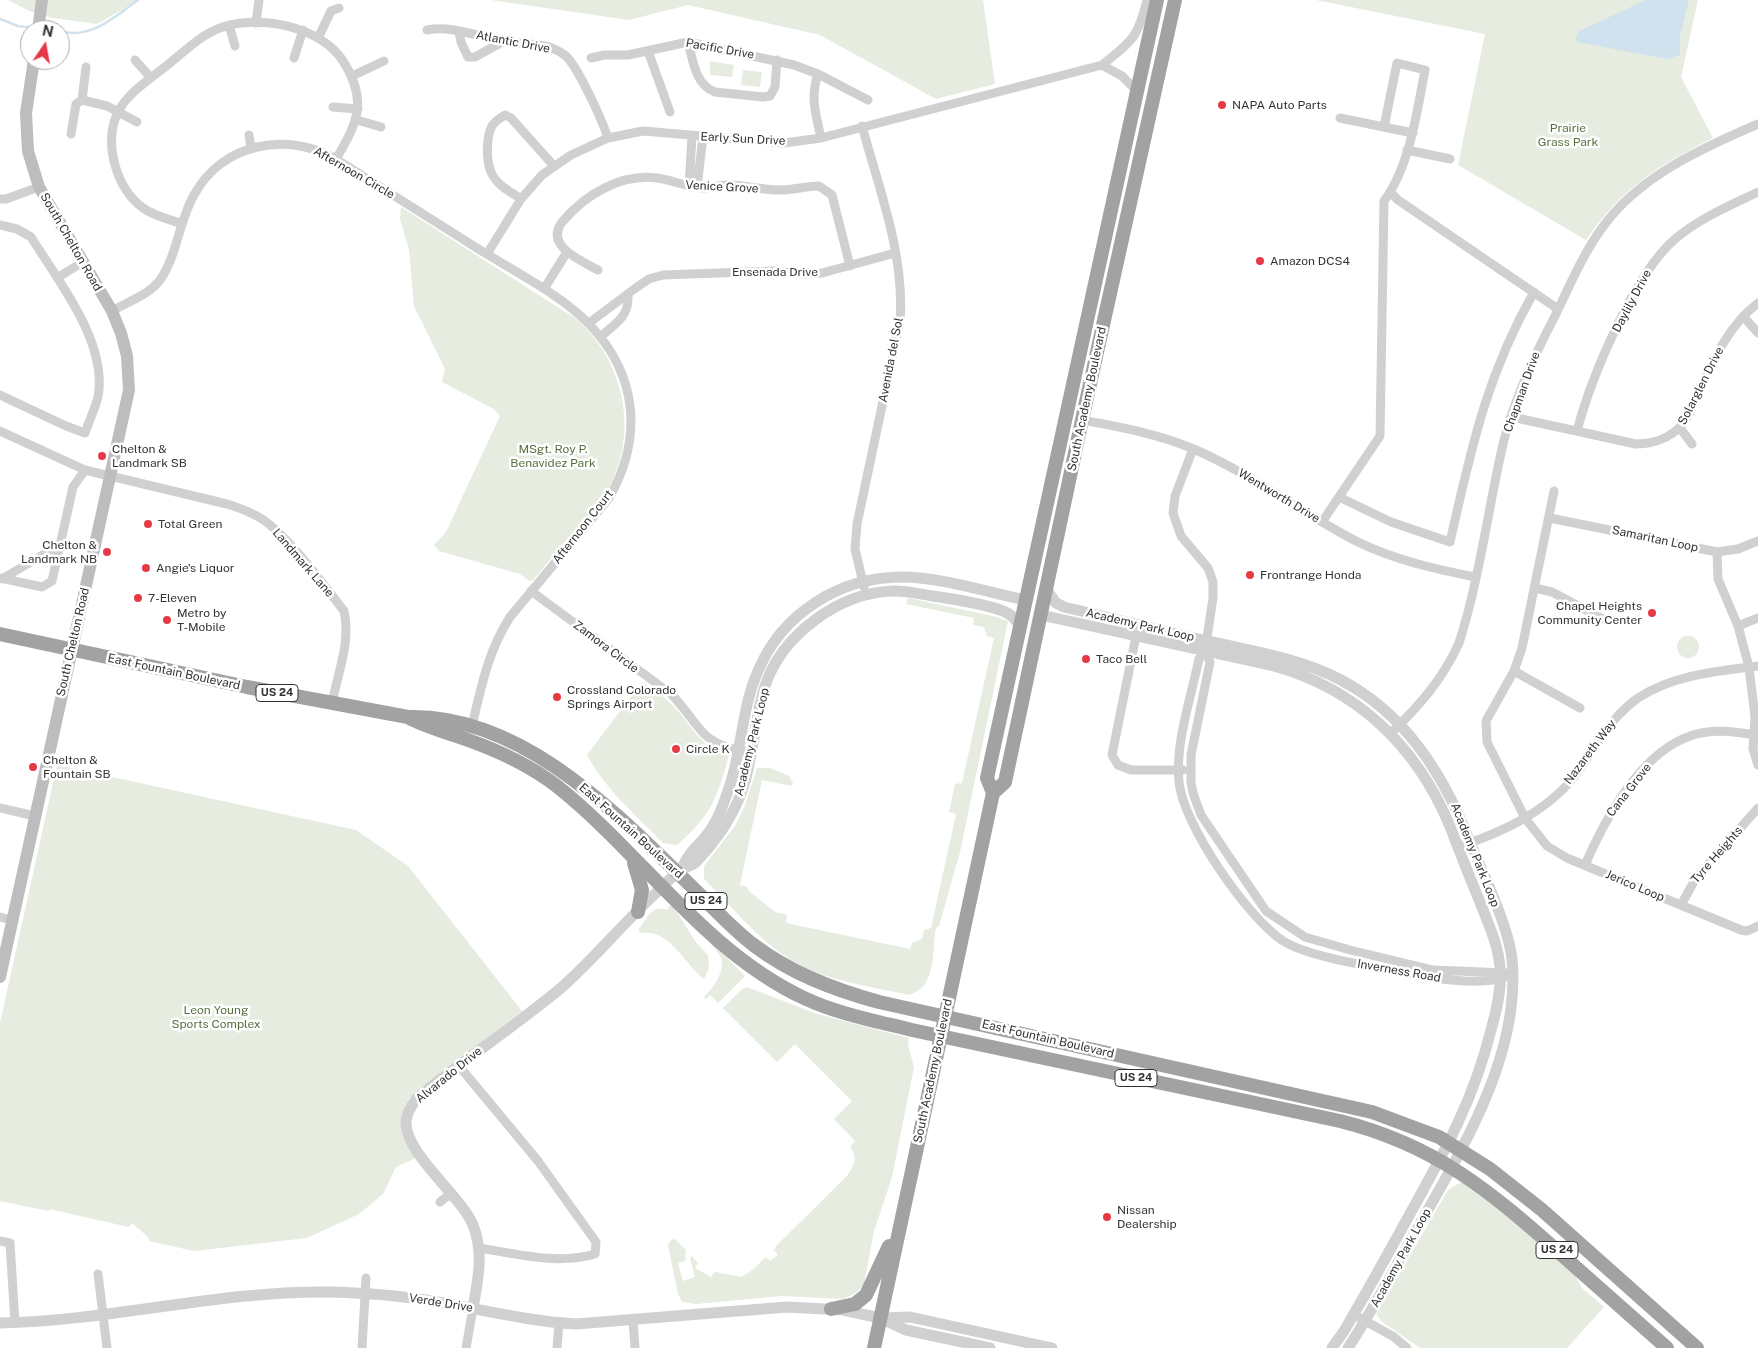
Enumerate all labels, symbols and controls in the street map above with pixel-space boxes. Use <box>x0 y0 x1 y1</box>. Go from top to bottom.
north arrow <box>20 20 70 70</box>
text: N <box>41 22 55 40</box>
street label: Atlantic Drive <box>475 28 551 56</box>
street label: Pacific Drive <box>685 36 755 62</box>
place label: NAPA Auto Parts <box>1232 98 1327 112</box>
marker: NAPA Auto Parts <box>1216 99 1228 111</box>
park label: Prairie Grass Park <box>1538 121 1598 149</box>
street label: Early Sun Drive <box>700 130 786 148</box>
street label: Afternoon Circle <box>311 144 397 202</box>
street label: Venice Grove <box>685 178 759 196</box>
street label: South Chelton Road <box>37 190 105 294</box>
place label: Amazon DCS4 <box>1270 254 1350 268</box>
marker: Amazon DCS4 <box>1254 255 1266 267</box>
street label: Ensenada Drive <box>732 265 818 279</box>
street label: Daylily Drive <box>1609 267 1655 335</box>
street label: Avenida del Sol <box>876 316 906 404</box>
street label: South Academy Boulevard <box>1065 325 1109 473</box>
street label: Solarglen Drive <box>1675 345 1727 427</box>
street label: Chapman Drive <box>1501 350 1543 434</box>
place label: Chelton & Landmark SB <box>112 442 187 470</box>
park label: MSgt. Roy P. Benavidez Park <box>510 442 596 470</box>
marker: Chelton & Landmark SB <box>96 450 108 462</box>
street label: Wentworth Drive <box>1236 466 1322 526</box>
street label: Afternoon Court <box>550 487 616 567</box>
place label: Total Green <box>158 517 223 531</box>
marker: Total Green <box>142 518 154 530</box>
street label: Samaritan Loop <box>1611 523 1699 555</box>
street label: Landmark Lane <box>269 526 337 600</box>
place label: Chelton & Landmark NB <box>21 538 97 566</box>
marker: Chelton & Landmark NB <box>101 546 113 558</box>
place label: Angie's Liquor <box>156 561 234 575</box>
marker: Angie's Liquor <box>140 562 152 574</box>
place label: Frontrange Honda <box>1260 568 1361 582</box>
marker: Frontrange Honda <box>1244 569 1256 581</box>
street label: South Chelton Road <box>54 586 92 698</box>
place label: 7-Eleven <box>148 591 197 605</box>
marker: 7-Eleven <box>132 592 144 604</box>
place label: Chapel Heights Community Center <box>1538 599 1642 627</box>
place label: Metro by T-Mobile <box>177 606 227 634</box>
street label: Academy Park Loop <box>1084 606 1196 644</box>
marker: Chapel Heights Community Center <box>1646 607 1658 619</box>
marker: Metro by T-Mobile <box>161 614 173 626</box>
street label: Zamora Circle <box>571 618 641 676</box>
street label: East Fountain Boulevard <box>106 651 242 693</box>
place label: Taco Bell <box>1096 652 1147 666</box>
marker: Taco Bell <box>1080 653 1092 665</box>
place label: Crossland Colorado Springs Airport <box>567 683 676 711</box>
road number: US 24 <box>256 684 298 701</box>
street label: Academy Park Loop <box>732 686 772 798</box>
marker: Crossland Colorado Springs Airport <box>551 691 563 703</box>
street label: Nazareth Way <box>1561 717 1619 787</box>
place label: Circle K <box>686 742 730 756</box>
marker: Circle K <box>670 743 682 755</box>
place label: Chelton & Fountain SB <box>43 753 111 781</box>
street label: Cana Grove <box>1604 760 1654 820</box>
marker: Chelton & Fountain SB <box>27 761 39 773</box>
street label: East Fountain Boulevard <box>576 780 686 882</box>
street label: Academy Park Loop <box>1448 801 1502 909</box>
street label: Tyre Heights <box>1688 823 1746 887</box>
street label: Jerico Loop <box>1603 867 1667 905</box>
road number: US 24 <box>685 892 727 909</box>
street label: Inverness Road <box>1356 957 1442 985</box>
street label: South Academy Boulevard <box>911 997 955 1145</box>
park label: Leon Young Sports Complex <box>171 1003 261 1031</box>
street label: East Fountain Boulevard <box>980 1017 1116 1061</box>
street label: Alvarado Drive <box>413 1044 485 1106</box>
road number: US 24 <box>1115 1070 1157 1086</box>
place label: Nissan Dealership <box>1117 1203 1177 1231</box>
street label: Academy Park Loop <box>1368 1206 1434 1310</box>
marker: Nissan Dealership <box>1101 1211 1113 1223</box>
road number: US 24 <box>1536 1242 1578 1258</box>
street label: Verde Drive <box>408 1291 474 1315</box>

